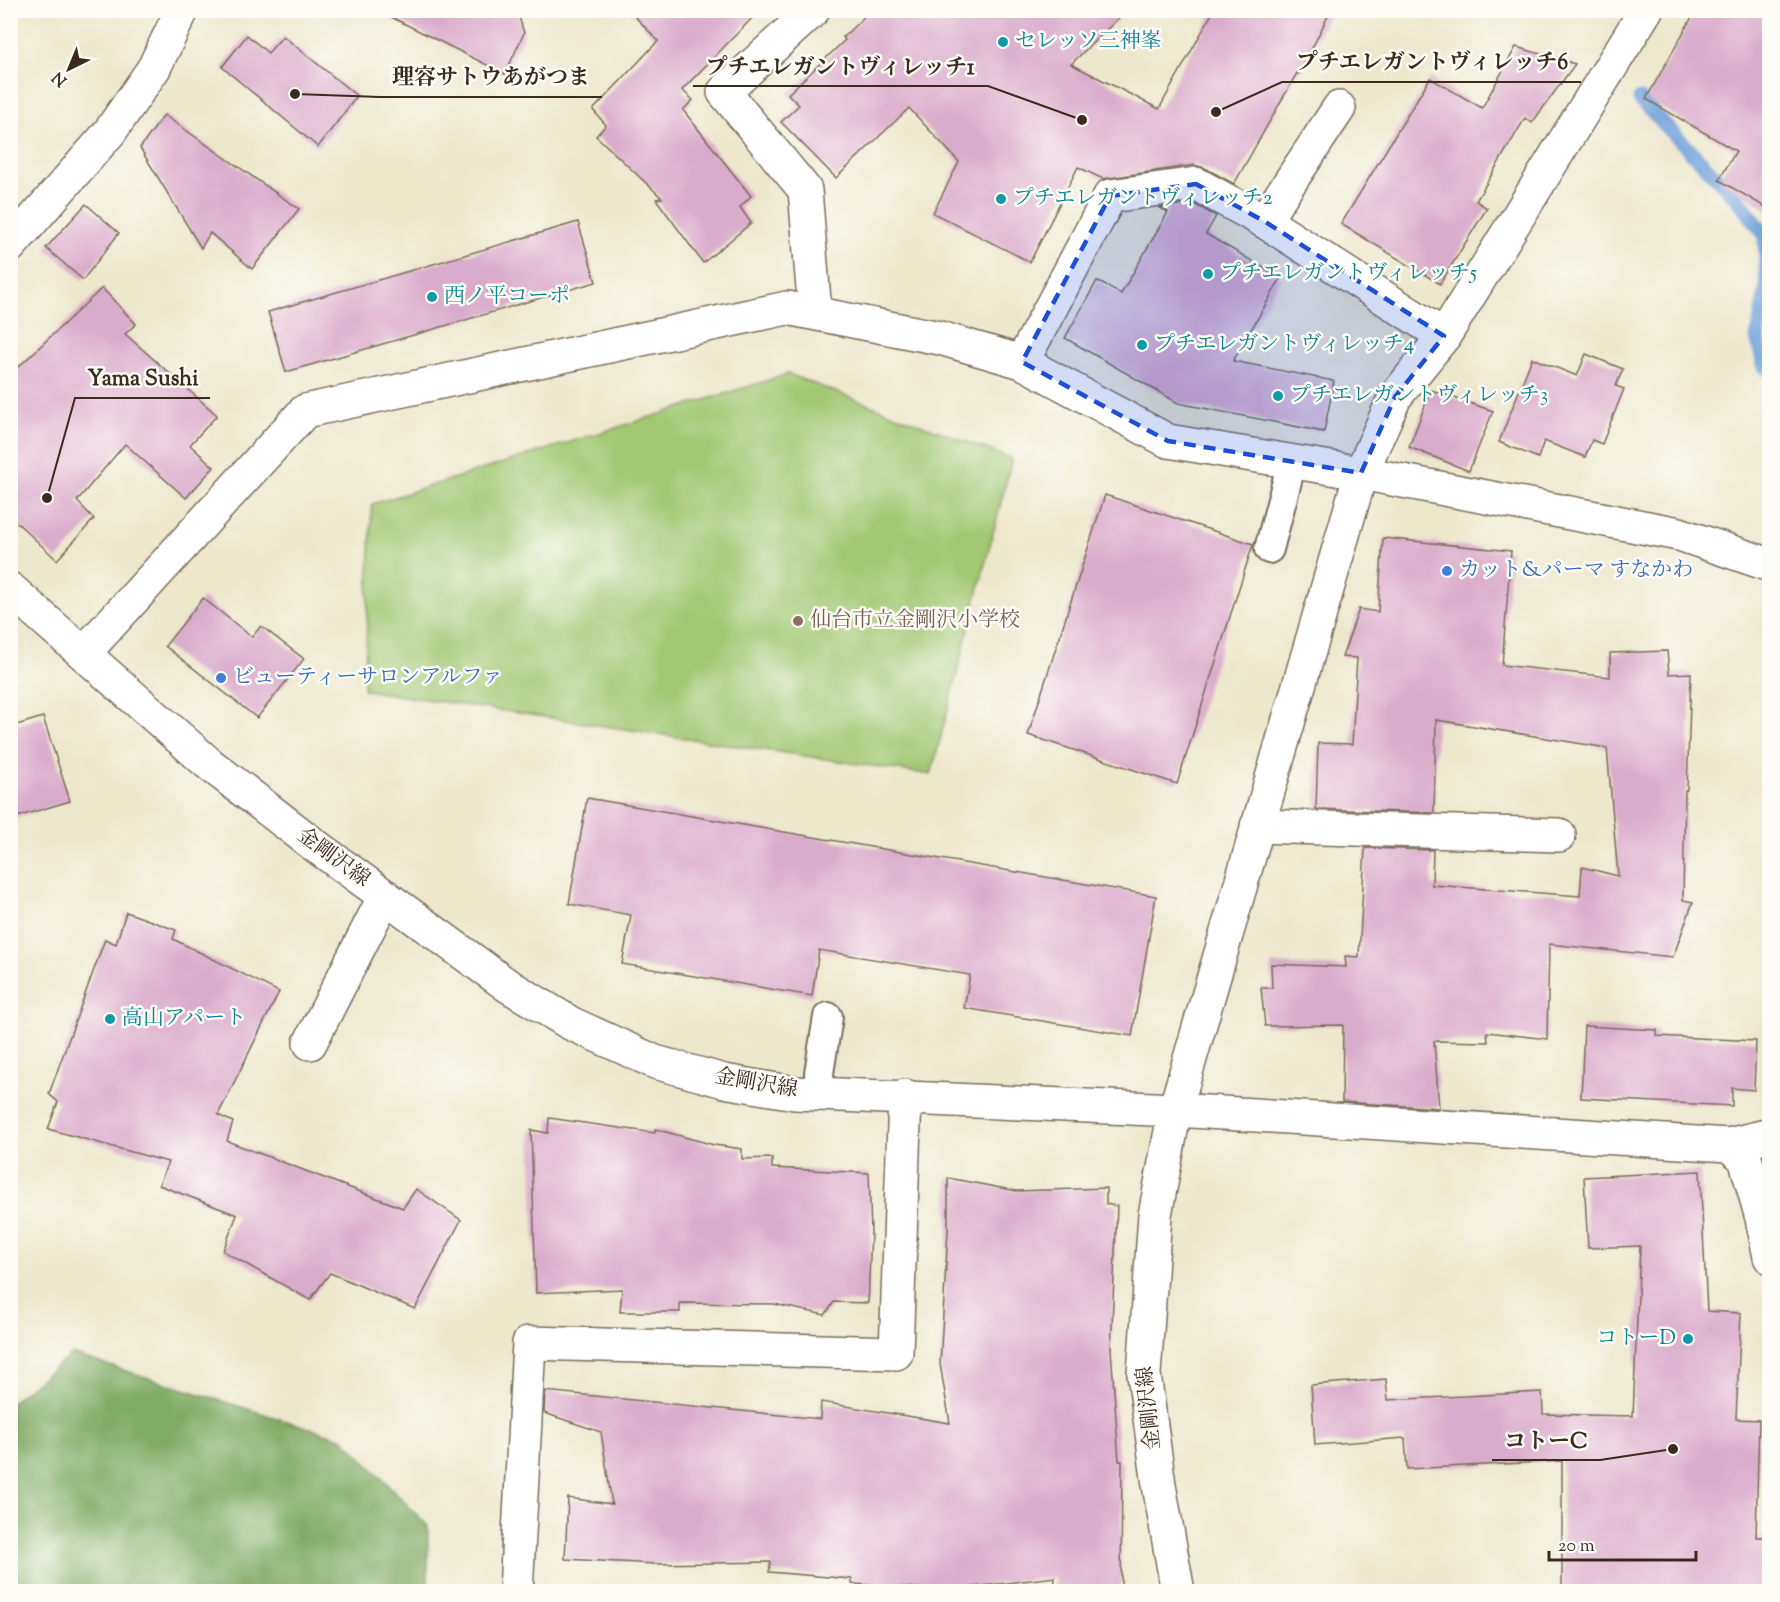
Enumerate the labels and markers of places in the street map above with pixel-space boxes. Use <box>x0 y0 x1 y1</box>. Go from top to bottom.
place label: セレッソ三神峯 <box>1015 27 1162 57</box>
marker: セレッソ三神峯 <box>996 35 1010 49</box>
callout: プチエレガントヴィレッチ6 <box>1282 42 1581 82</box>
callout: プチエレガントヴィレッチ1 <box>693 46 988 86</box>
callout: 理容サトウあがつま <box>380 57 602 97</box>
place label: プチエレガントヴィレッチ2 <box>1013 184 1273 214</box>
marker: プチエレガントヴィレッチ2 <box>994 192 1008 206</box>
place label: プチエレガントヴィレッチ5 <box>1220 259 1477 289</box>
marker: プチエレガントヴィレッチ5 <box>1201 267 1215 281</box>
place label: 西ノ平コーポ <box>444 282 570 312</box>
marker: 西ノ平コーポ <box>425 290 439 304</box>
place label: プチエレガントヴィレッチ4 <box>1154 330 1414 360</box>
marker: プチエレガントヴィレッチ4 <box>1135 338 1149 352</box>
callout: Yama Sushi <box>75 358 210 398</box>
place label: プチエレガントヴィレッチ3 <box>1290 381 1548 411</box>
marker: プチエレガントヴィレッチ3 <box>1271 389 1285 403</box>
place label: カット&パーマ すなかわ <box>1459 556 1693 586</box>
marker: カット&パーマ すなかわ <box>1440 564 1454 578</box>
place label: 仙台市立金剛沢小学校 <box>810 606 1020 636</box>
marker: 仙台市立金剛沢小学校 <box>791 614 805 628</box>
place label: ビューティーサロンアルファ <box>233 663 503 693</box>
marker: ビューティーサロンアルファ <box>214 671 228 685</box>
place label: 高山アパート <box>122 1004 246 1034</box>
marker: 高山アパート <box>103 1012 117 1026</box>
place label: コトーD <box>1596 1324 1676 1354</box>
marker: コトーD <box>1681 1332 1695 1346</box>
callout: コトーC <box>1492 1420 1600 1460</box>

